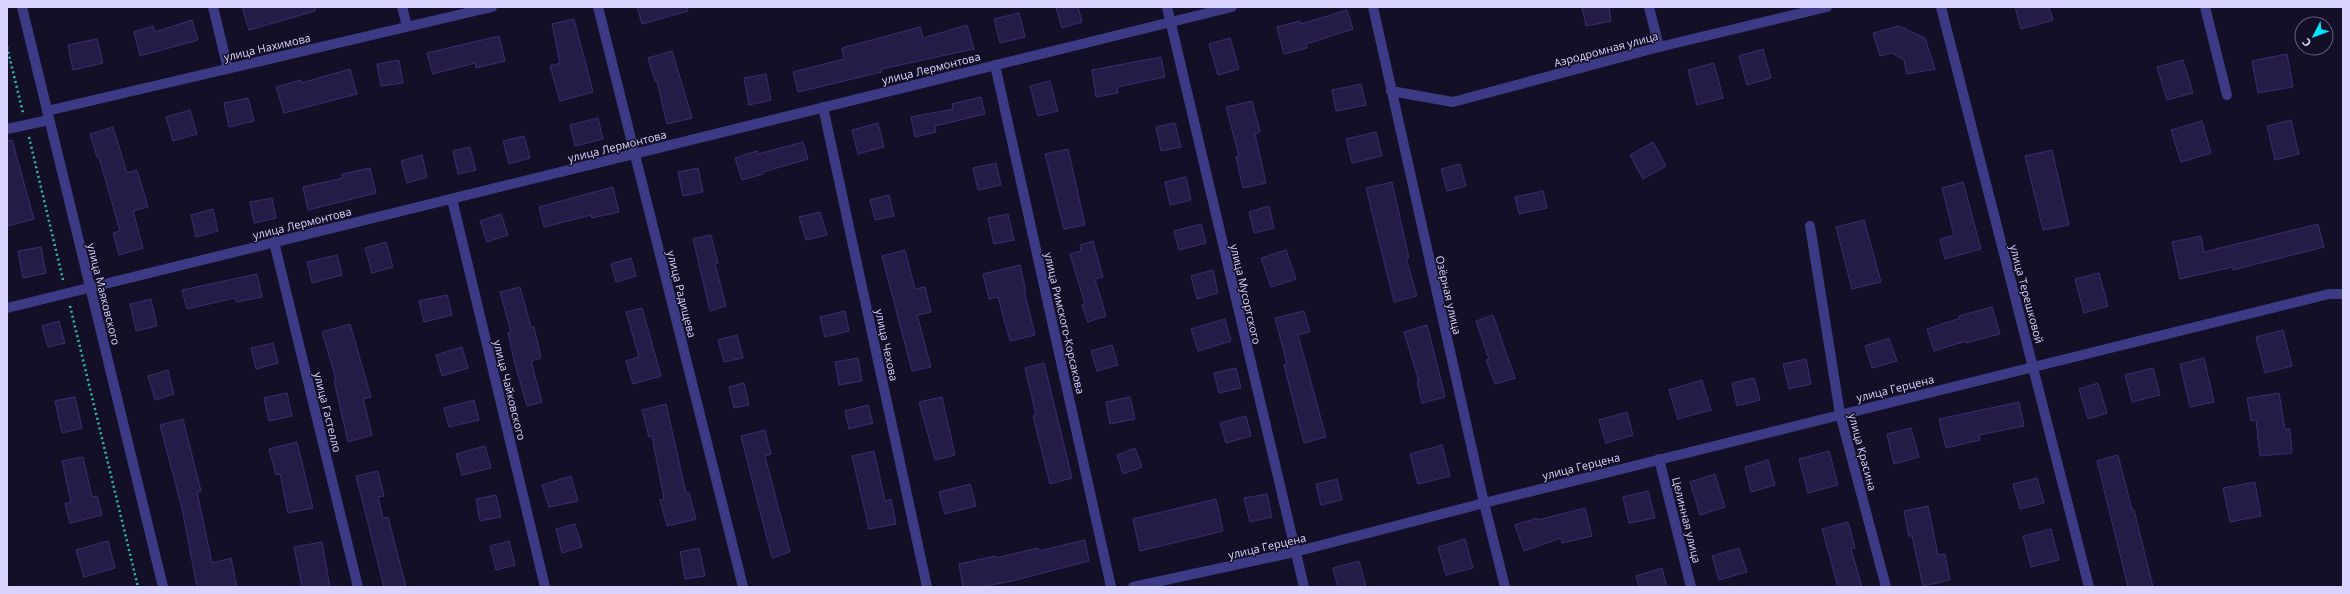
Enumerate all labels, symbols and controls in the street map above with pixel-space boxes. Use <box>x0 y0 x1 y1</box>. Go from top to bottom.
north arrow <box>2294 16 2334 56</box>
street label: Аэродромная улица <box>1552 28 1660 70</box>
street label: улица Нахимова <box>222 30 312 64</box>
text: С <box>2298 35 2314 51</box>
street label: улица Лермонтова <box>880 48 982 88</box>
street label: улица Лермонтова <box>566 126 668 166</box>
street label: улица Лермонтова <box>251 203 353 243</box>
street label: улица Маяковского <box>84 242 124 347</box>
street label: улица Мусоргского <box>1227 242 1265 346</box>
street label: улица Терешковой <box>2007 243 2047 345</box>
street label: улица Радищева <box>664 249 700 339</box>
street label: улица Римского-Корсакова <box>1041 251 1089 395</box>
street label: Озёрная улица <box>1433 254 1465 336</box>
street label: улица Чехова <box>872 308 902 382</box>
street label: улица Чайковского <box>490 338 530 442</box>
street label: улица Гастелло <box>311 370 345 454</box>
street label: улица Герцена <box>1855 371 1935 405</box>
street label: улица Красина <box>1845 412 1881 492</box>
street label: улица Герцена <box>1541 449 1621 483</box>
street label: Целинная улица <box>1669 475 1705 565</box>
street label: улица Герцена <box>1227 530 1307 562</box>

